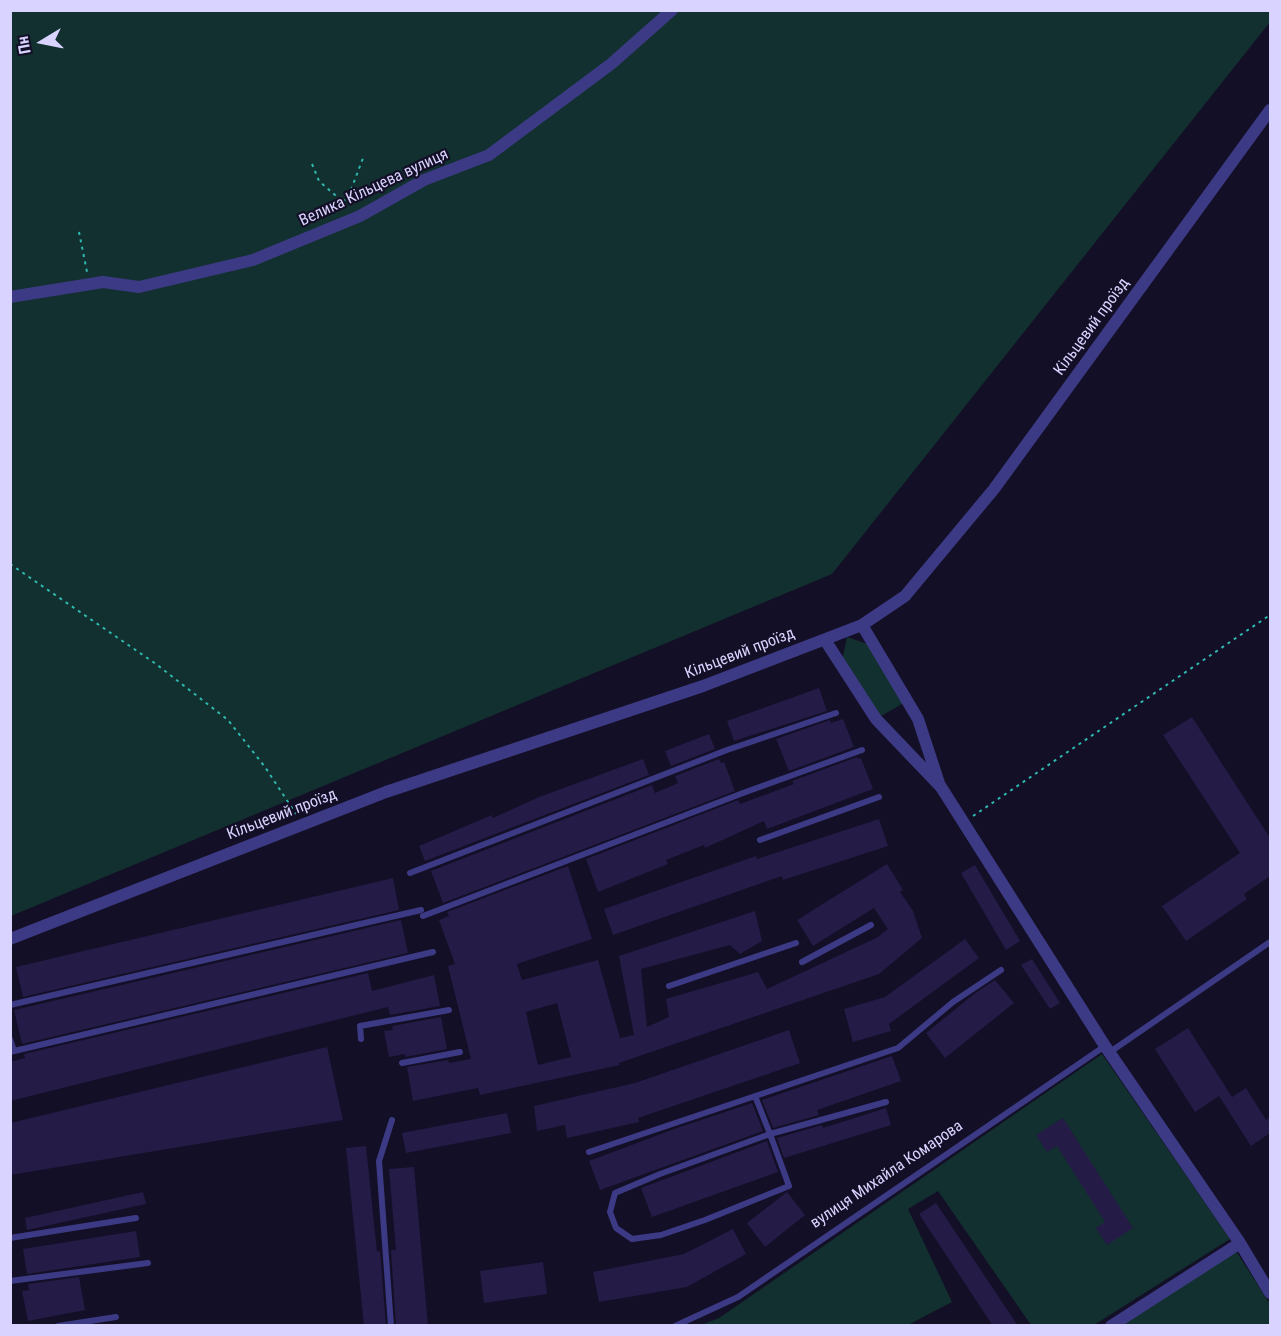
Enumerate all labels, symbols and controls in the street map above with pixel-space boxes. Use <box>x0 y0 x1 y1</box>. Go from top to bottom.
north arrow <box>12 12 72 72</box>
text: Пн <box>13 35 35 56</box>
street label: Велика Кільцева вулиця <box>296 145 452 231</box>
street label: Кільцевий проїзд <box>1050 274 1134 380</box>
street label: Кільцевий проїзд <box>682 624 798 684</box>
street label: Кільцевий проїзд <box>224 785 340 845</box>
street label: вулиця Михайла Комарова <box>807 1117 967 1233</box>

